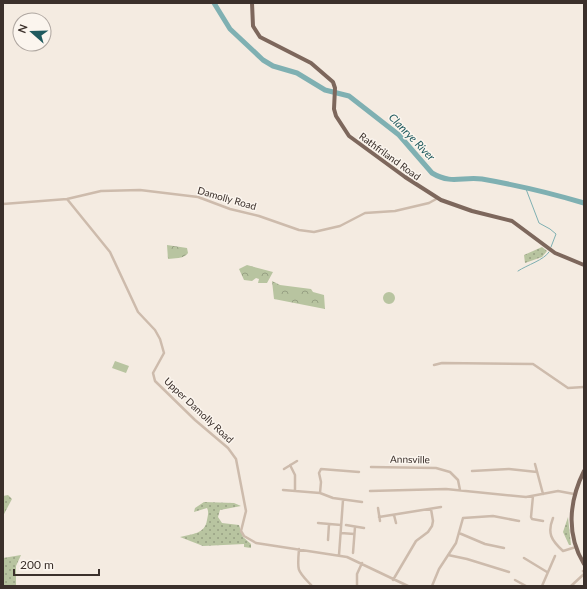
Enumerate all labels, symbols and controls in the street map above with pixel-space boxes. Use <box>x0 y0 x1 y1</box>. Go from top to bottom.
north arrow <box>12 12 52 52</box>
text: N <box>15 22 30 35</box>
water label: Clanrye River <box>387 110 438 163</box>
street label: Rathfriland Road <box>357 130 423 182</box>
street label: Damolly Road <box>196 184 258 212</box>
street label: Upper Damolly Road <box>162 375 236 445</box>
street label: Annsville <box>390 453 430 465</box>
scale bar <box>14 551 99 577</box>
text: 200 m <box>20 557 54 572</box>

